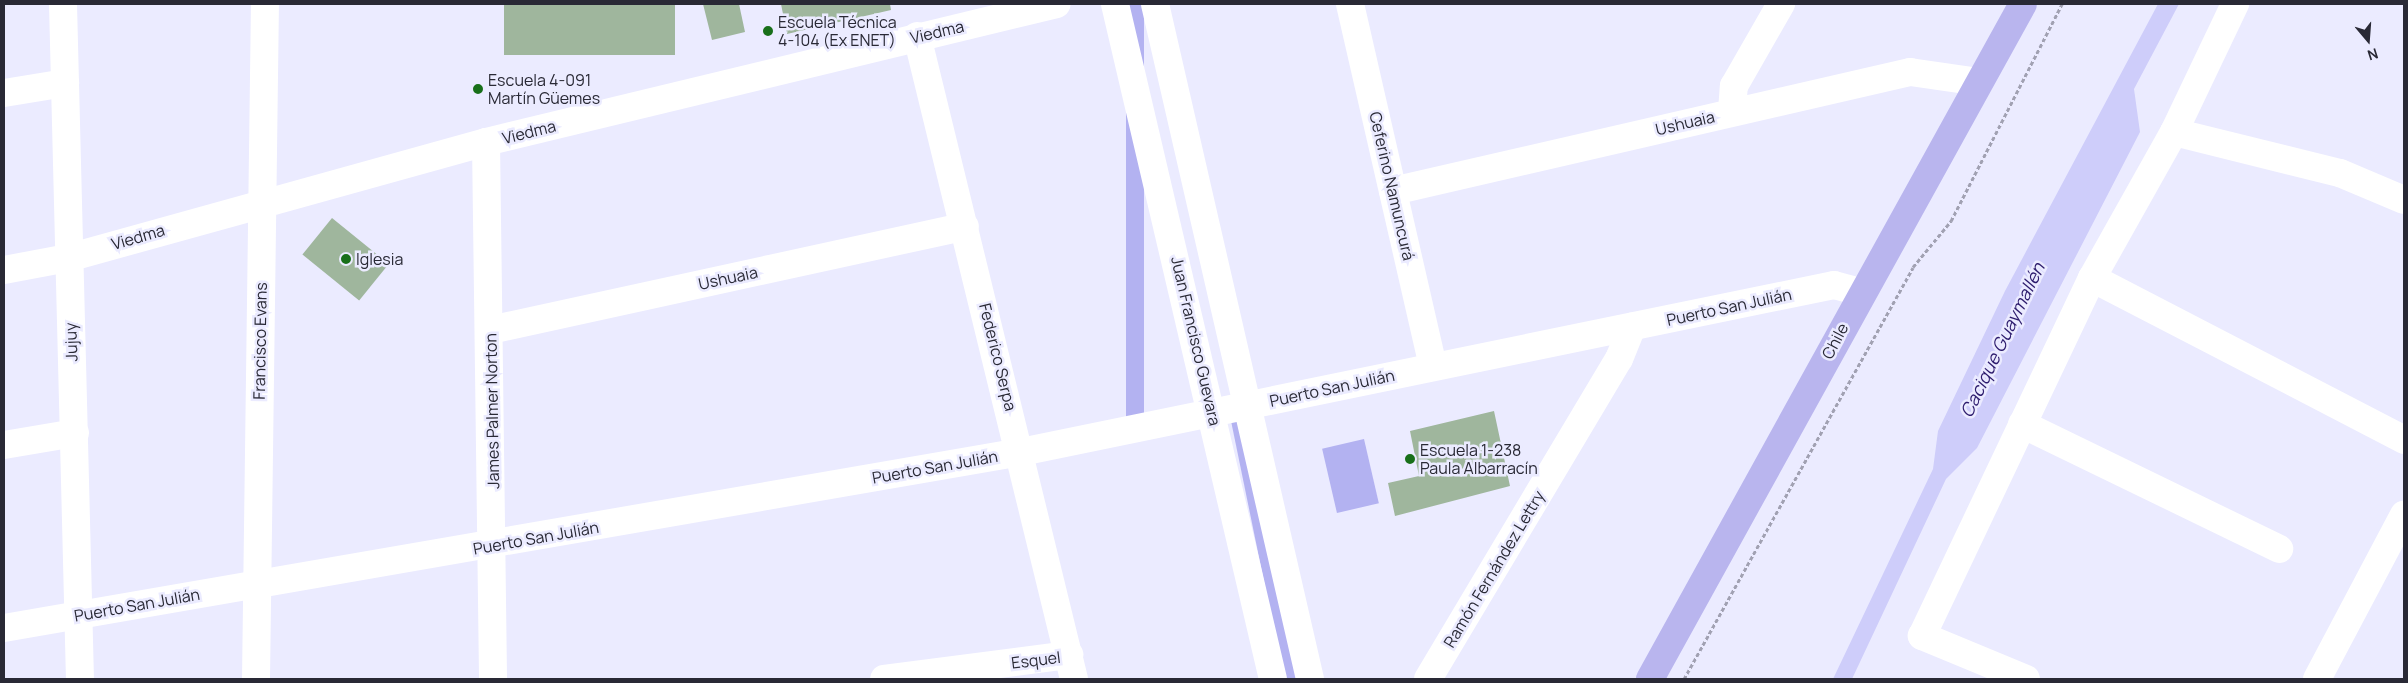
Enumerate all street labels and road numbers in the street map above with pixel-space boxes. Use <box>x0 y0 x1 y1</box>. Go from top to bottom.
street label: Viedma <box>908 17 966 47</box>
street label: Ushuaia <box>1654 107 1716 139</box>
street label: Ceferino Namuncurá <box>1366 110 1418 262</box>
street label: Viedma <box>500 116 558 148</box>
street label: Viedma <box>109 220 167 254</box>
street label: Juan Francisco Guevara <box>1167 255 1225 427</box>
street label: Ushuaia <box>697 262 759 294</box>
street label: Francisco Evans <box>249 282 271 400</box>
street label: Puerto San Julián <box>1665 284 1793 330</box>
street label: Federico Serpa <box>975 301 1021 413</box>
street label: Chile <box>1818 320 1852 362</box>
street label: Jujuy <box>61 322 81 362</box>
street label: James Palmer Norton <box>481 333 503 489</box>
street label: Puerto San Julián <box>1268 365 1396 411</box>
street label: Puerto San Julián <box>871 446 999 488</box>
street label: Ramón Fernández Lettry <box>1440 487 1548 651</box>
street label: Puerto San Julián <box>472 517 600 559</box>
street label: Puerto San Julián <box>73 584 201 626</box>
street label: Esquel <box>1010 647 1062 673</box>

